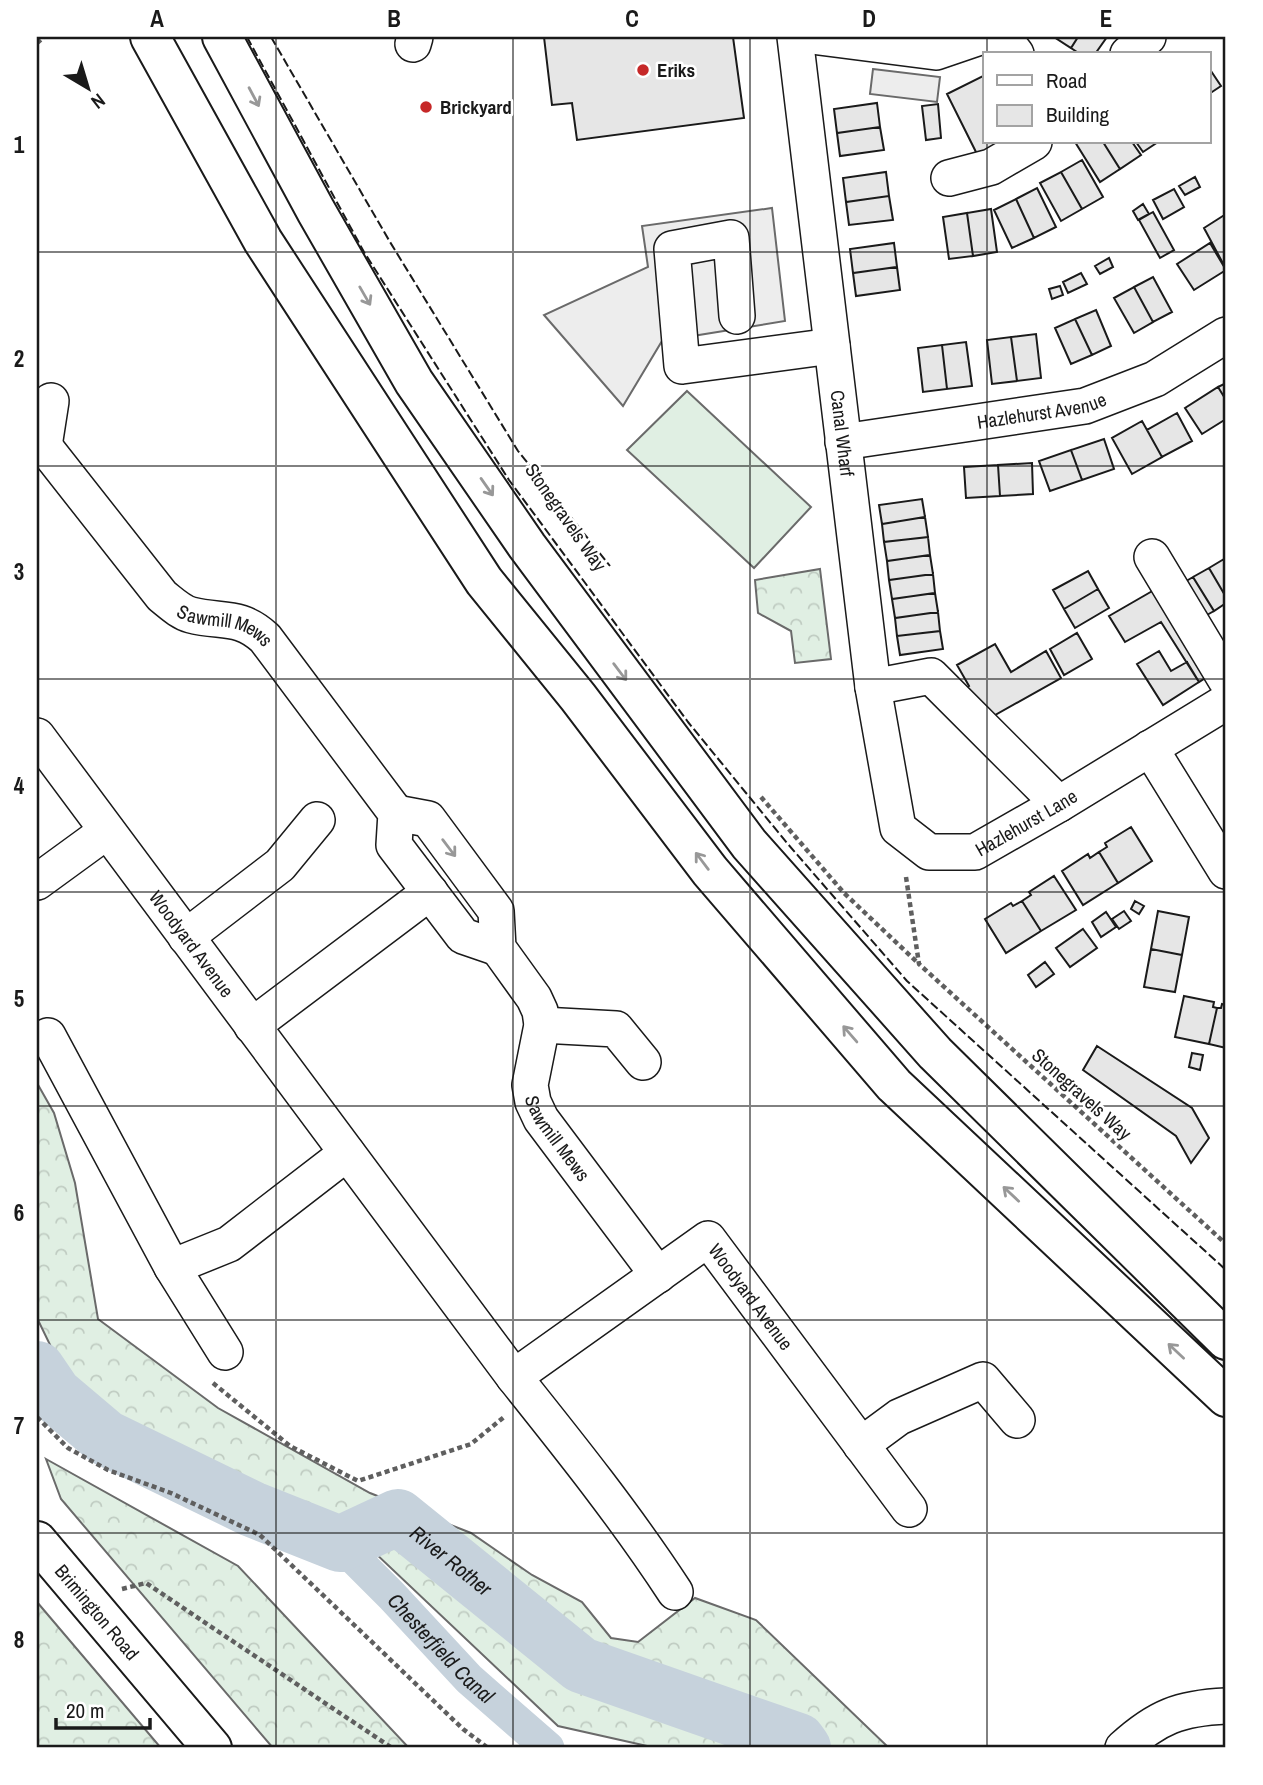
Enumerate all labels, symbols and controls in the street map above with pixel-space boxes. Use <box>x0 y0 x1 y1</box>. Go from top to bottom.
text: A <box>150 3 164 34</box>
text: B <box>387 3 401 34</box>
text: C <box>625 3 639 34</box>
text: D <box>862 3 876 34</box>
text: E <box>1100 3 1112 34</box>
north arrow <box>52 52 122 122</box>
legend <box>983 52 1210 144</box>
place label: Eriks <box>657 57 695 83</box>
marker: Eriks <box>635 62 651 78</box>
text: Road <box>1046 66 1087 95</box>
one-way arrow <box>248 86 262 107</box>
text: N <box>86 88 111 115</box>
place label: Brickyard <box>440 94 512 120</box>
marker: Brickyard <box>418 99 434 115</box>
text: Building <box>1046 100 1110 129</box>
text: 1 <box>14 129 25 160</box>
one-way arrow <box>358 285 372 305</box>
text: 2 <box>14 343 24 374</box>
street label: Hazlehurst Avenue <box>975 386 1110 435</box>
street label: Canal Wharf <box>824 389 861 478</box>
street label: Stonegravels Way <box>519 458 613 576</box>
one-way arrow <box>480 477 494 496</box>
text: 3 <box>14 556 24 587</box>
street label: Sawmill Mews <box>173 598 280 651</box>
one-way arrow <box>612 662 627 681</box>
text: 4 <box>14 770 25 801</box>
street label: Hazlehurst Lane <box>970 783 1082 862</box>
one-way arrow <box>442 838 457 857</box>
one-way arrow <box>695 852 709 871</box>
street label: Woodyard Avenue <box>143 885 240 1002</box>
text: 5 <box>14 983 24 1014</box>
one-way arrow <box>842 1025 858 1043</box>
street label: Stonegravels Way <box>1027 1042 1138 1146</box>
street label: Sawmill Mews <box>519 1093 596 1187</box>
one-way arrow <box>1002 1186 1019 1203</box>
text: 6 <box>14 1197 24 1228</box>
street label: Woodyard Avenue <box>703 1238 799 1355</box>
one-way arrow <box>1168 1342 1185 1359</box>
text: 7 <box>14 1410 24 1441</box>
water label: River Rother <box>404 1518 499 1603</box>
street label: Brimington Road <box>49 1559 145 1665</box>
water label: Chesterfield Canal <box>381 1586 502 1710</box>
text: 8 <box>14 1624 24 1655</box>
scale bar <box>56 1687 150 1731</box>
text: 20 m <box>66 1696 104 1725</box>

